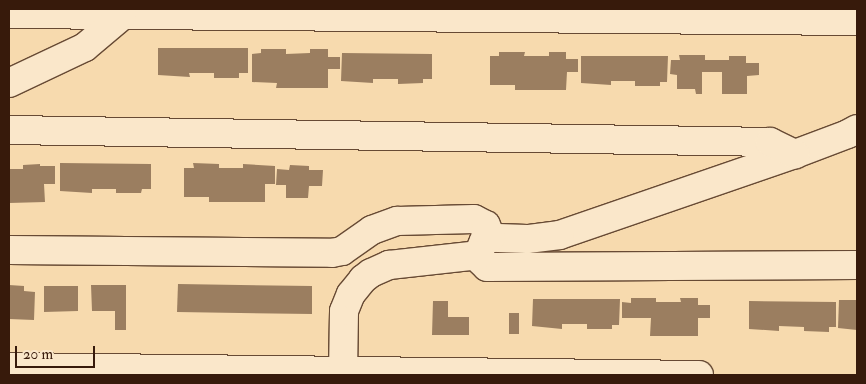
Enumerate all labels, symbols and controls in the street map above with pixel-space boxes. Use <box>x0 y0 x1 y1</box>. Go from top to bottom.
scale bar <box>18 336 98 368</box>
text: 20 m <box>23 345 53 364</box>

